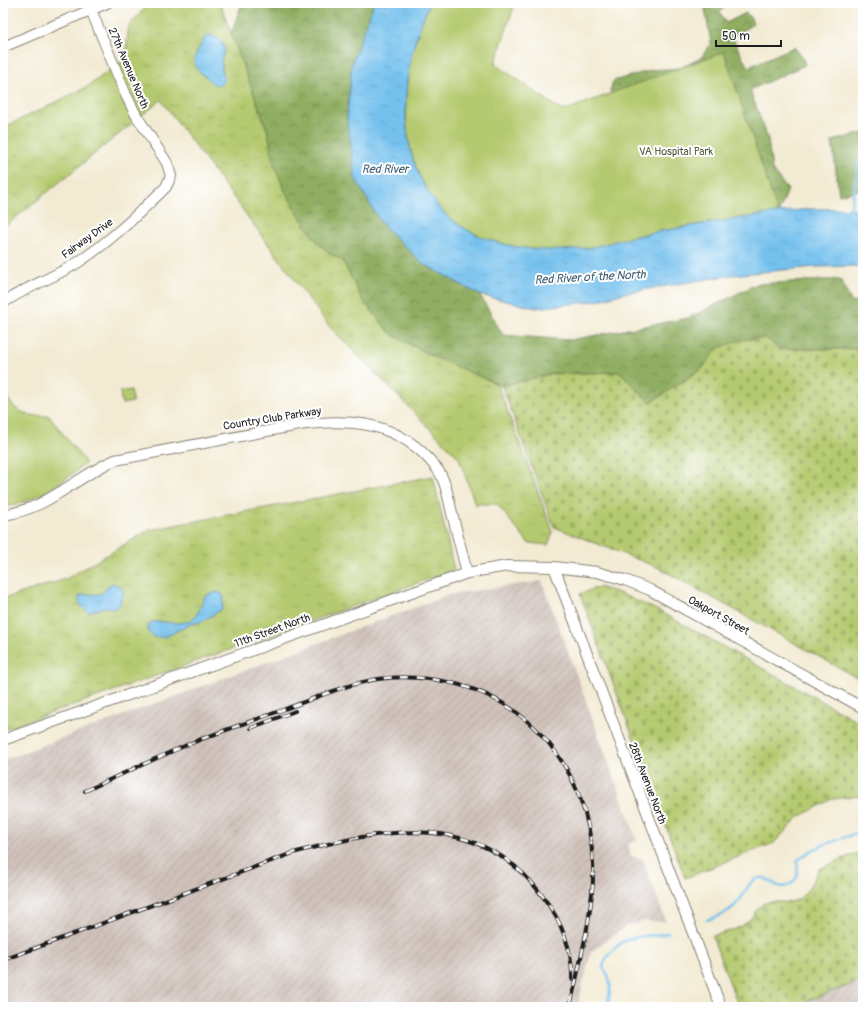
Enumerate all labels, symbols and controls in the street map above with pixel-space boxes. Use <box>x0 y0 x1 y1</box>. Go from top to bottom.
scale bar <box>716 22 781 48</box>
street label: 27th Avenue North <box>106 26 152 111</box>
text: 50 m <box>722 29 750 44</box>
park label: VA Hospital Park <box>639 145 713 158</box>
water label: Red River <box>362 162 410 177</box>
street label: Fairway Drive <box>59 215 116 261</box>
water label: Red River of the North <box>534 267 647 288</box>
street label: Country Club Parkway <box>222 404 322 433</box>
street label: Oakport Street <box>686 593 752 638</box>
street label: 11th Street North <box>233 611 312 650</box>
street label: 28th Avenue North <box>626 740 669 826</box>

